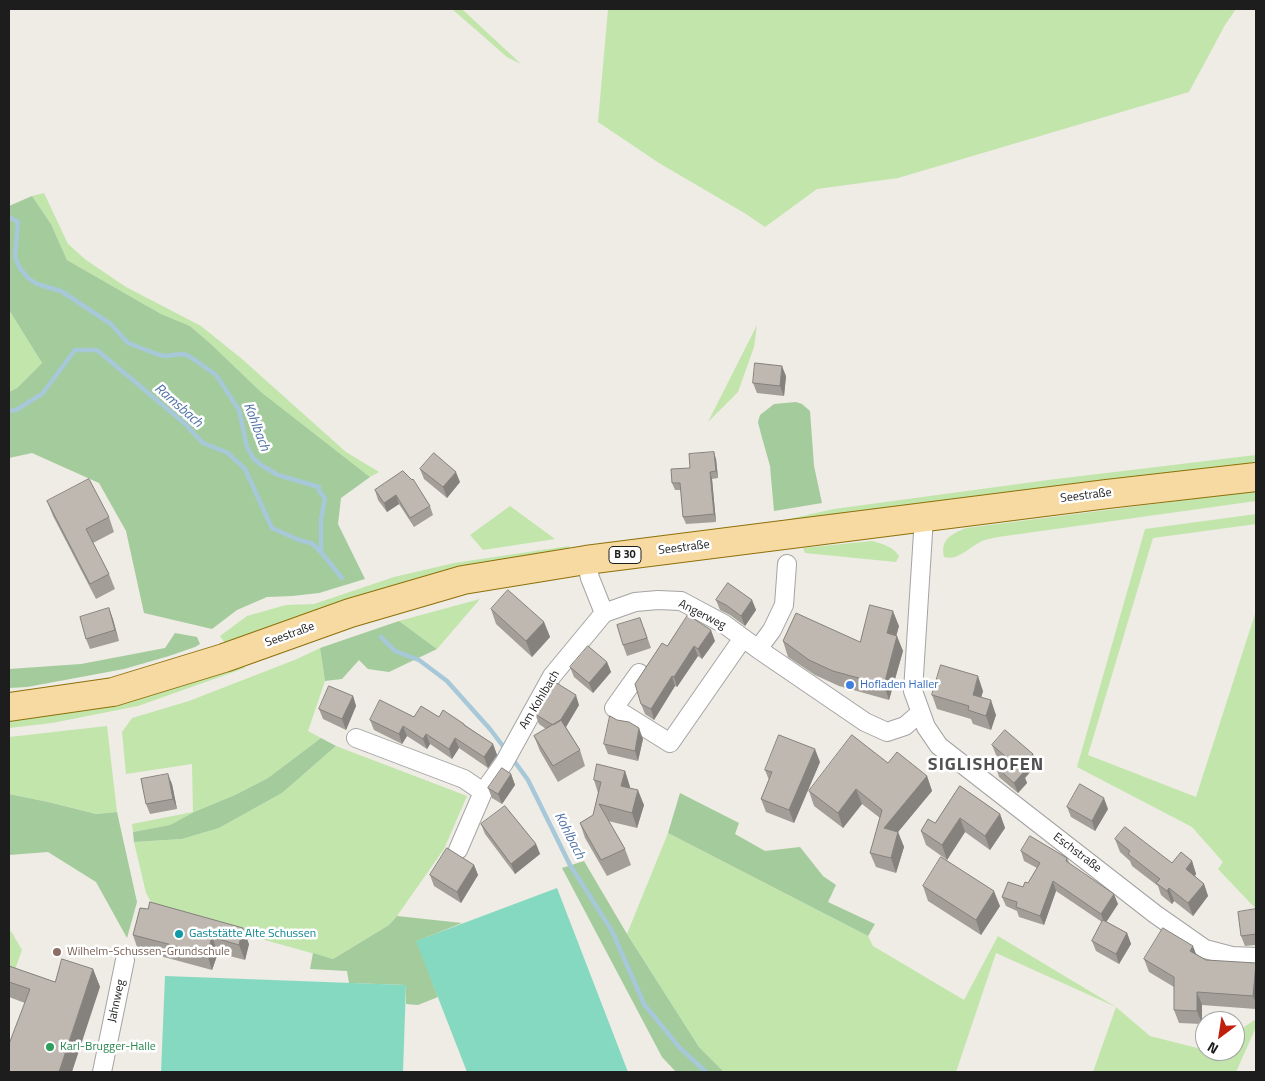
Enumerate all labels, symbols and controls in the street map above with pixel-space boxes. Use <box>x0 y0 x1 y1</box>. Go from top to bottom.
water label: Ramsbach <box>150 381 206 431</box>
water label: Kohlbach <box>239 400 273 454</box>
street label: Seestraße <box>1060 486 1112 506</box>
street label: Seestraße <box>658 538 710 558</box>
road number: B 30 <box>609 546 641 564</box>
street label: Angerweg <box>676 597 728 633</box>
street label: Seestraße <box>263 619 317 651</box>
street label: Am Kohlbach <box>517 668 563 732</box>
place label: Hofladen Haller <box>860 678 938 692</box>
marker: Hofladen Haller <box>844 679 856 691</box>
district label: SIGLISHOFEN <box>926 755 1046 777</box>
water label: Kohlbach <box>550 810 588 862</box>
street label: Eschstraße <box>1050 830 1104 876</box>
place label: Gaststätte Alte Schussen <box>189 927 316 941</box>
marker: Gaststätte Alte Schussen <box>173 928 185 940</box>
place label: Wilhelm-Schussen-Grundschule <box>67 945 230 959</box>
marker: Wilhelm-Schussen-Grundschule <box>51 946 63 958</box>
street label: Jahnweg <box>105 978 129 1024</box>
north arrow <box>1195 1011 1245 1061</box>
text: N <box>1203 1037 1222 1060</box>
place label: Karl-Brugger-Halle <box>60 1040 156 1054</box>
marker: Karl-Brugger-Halle <box>44 1041 56 1053</box>

